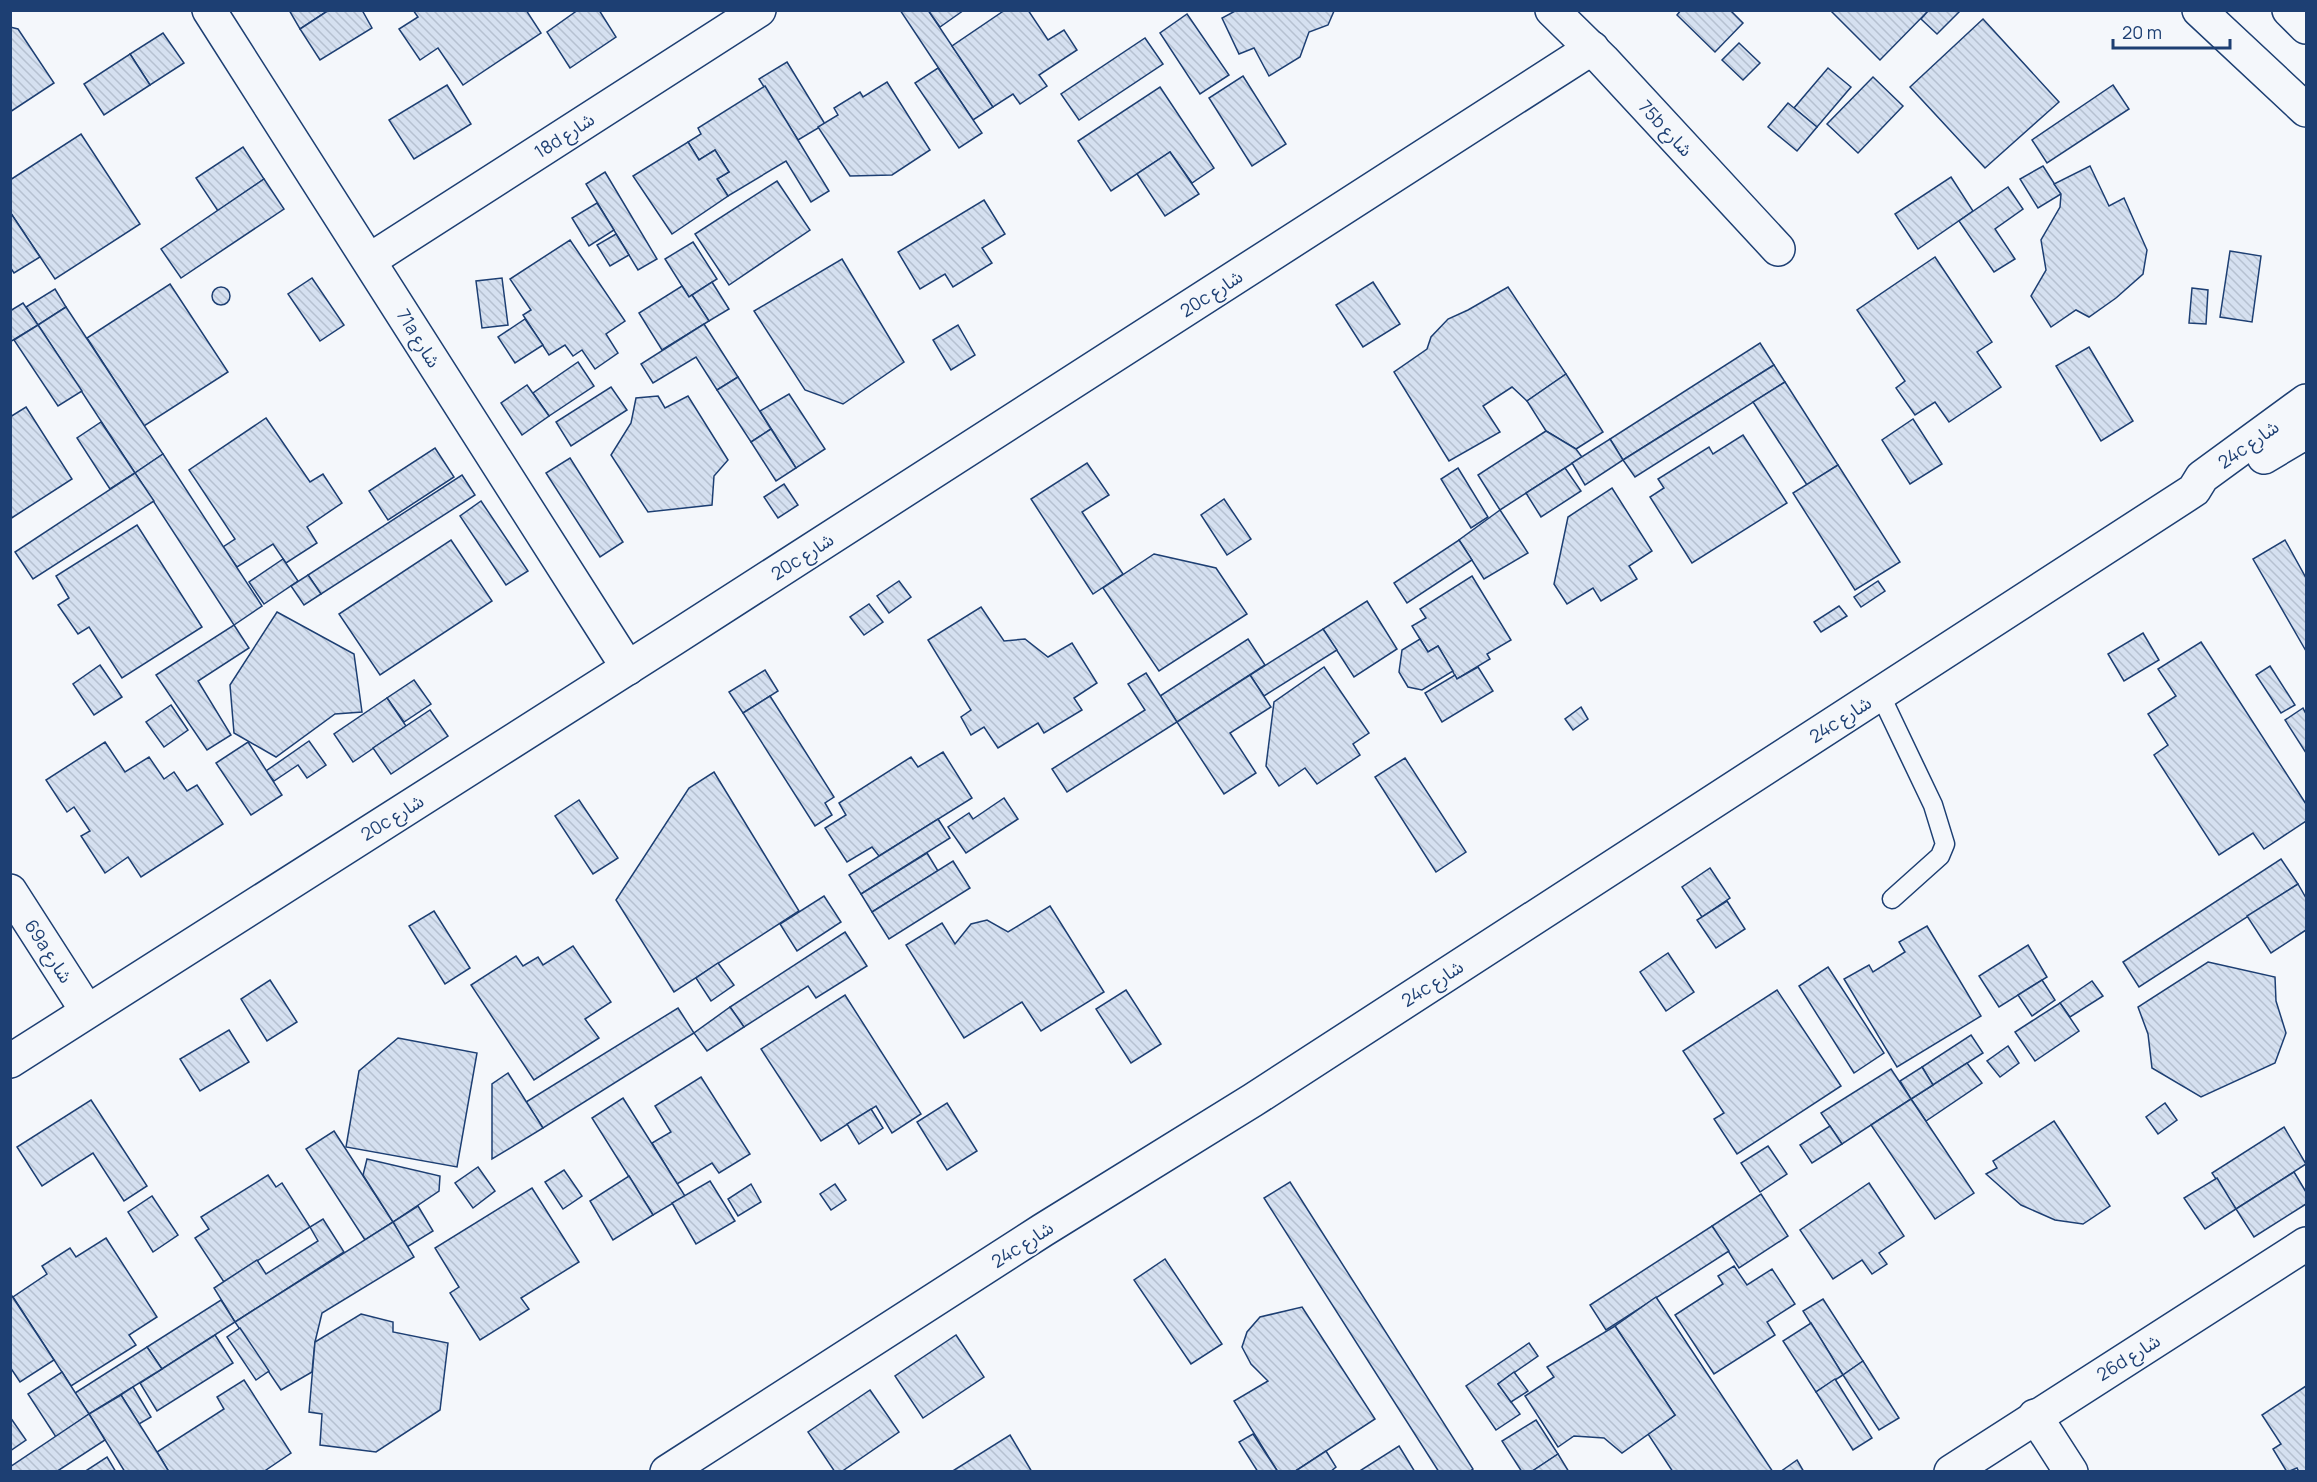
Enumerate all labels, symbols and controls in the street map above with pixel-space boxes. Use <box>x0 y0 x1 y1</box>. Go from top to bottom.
scale bar <box>2113 12 2230 50</box>
text: 20 m <box>2122 20 2162 44</box>
street label: 75b شارع <box>1632 95 1698 163</box>
street label: 18d شارع <box>529 107 600 166</box>
street label: 20c شارع <box>1175 264 1248 325</box>
street label: 71a شارع <box>389 304 446 373</box>
street label: 24c شارع <box>2213 414 2285 476</box>
street label: 20c شارع <box>766 527 839 588</box>
street label: 24c شارع <box>1804 690 1877 750</box>
street label: 20c شارع <box>356 788 430 848</box>
street label: 69a شارع <box>17 915 78 989</box>
street label: 24c شارع <box>1396 954 1469 1014</box>
street label: 24c شارع <box>986 1215 1059 1275</box>
street label: 26d شارع <box>2092 1328 2166 1388</box>

